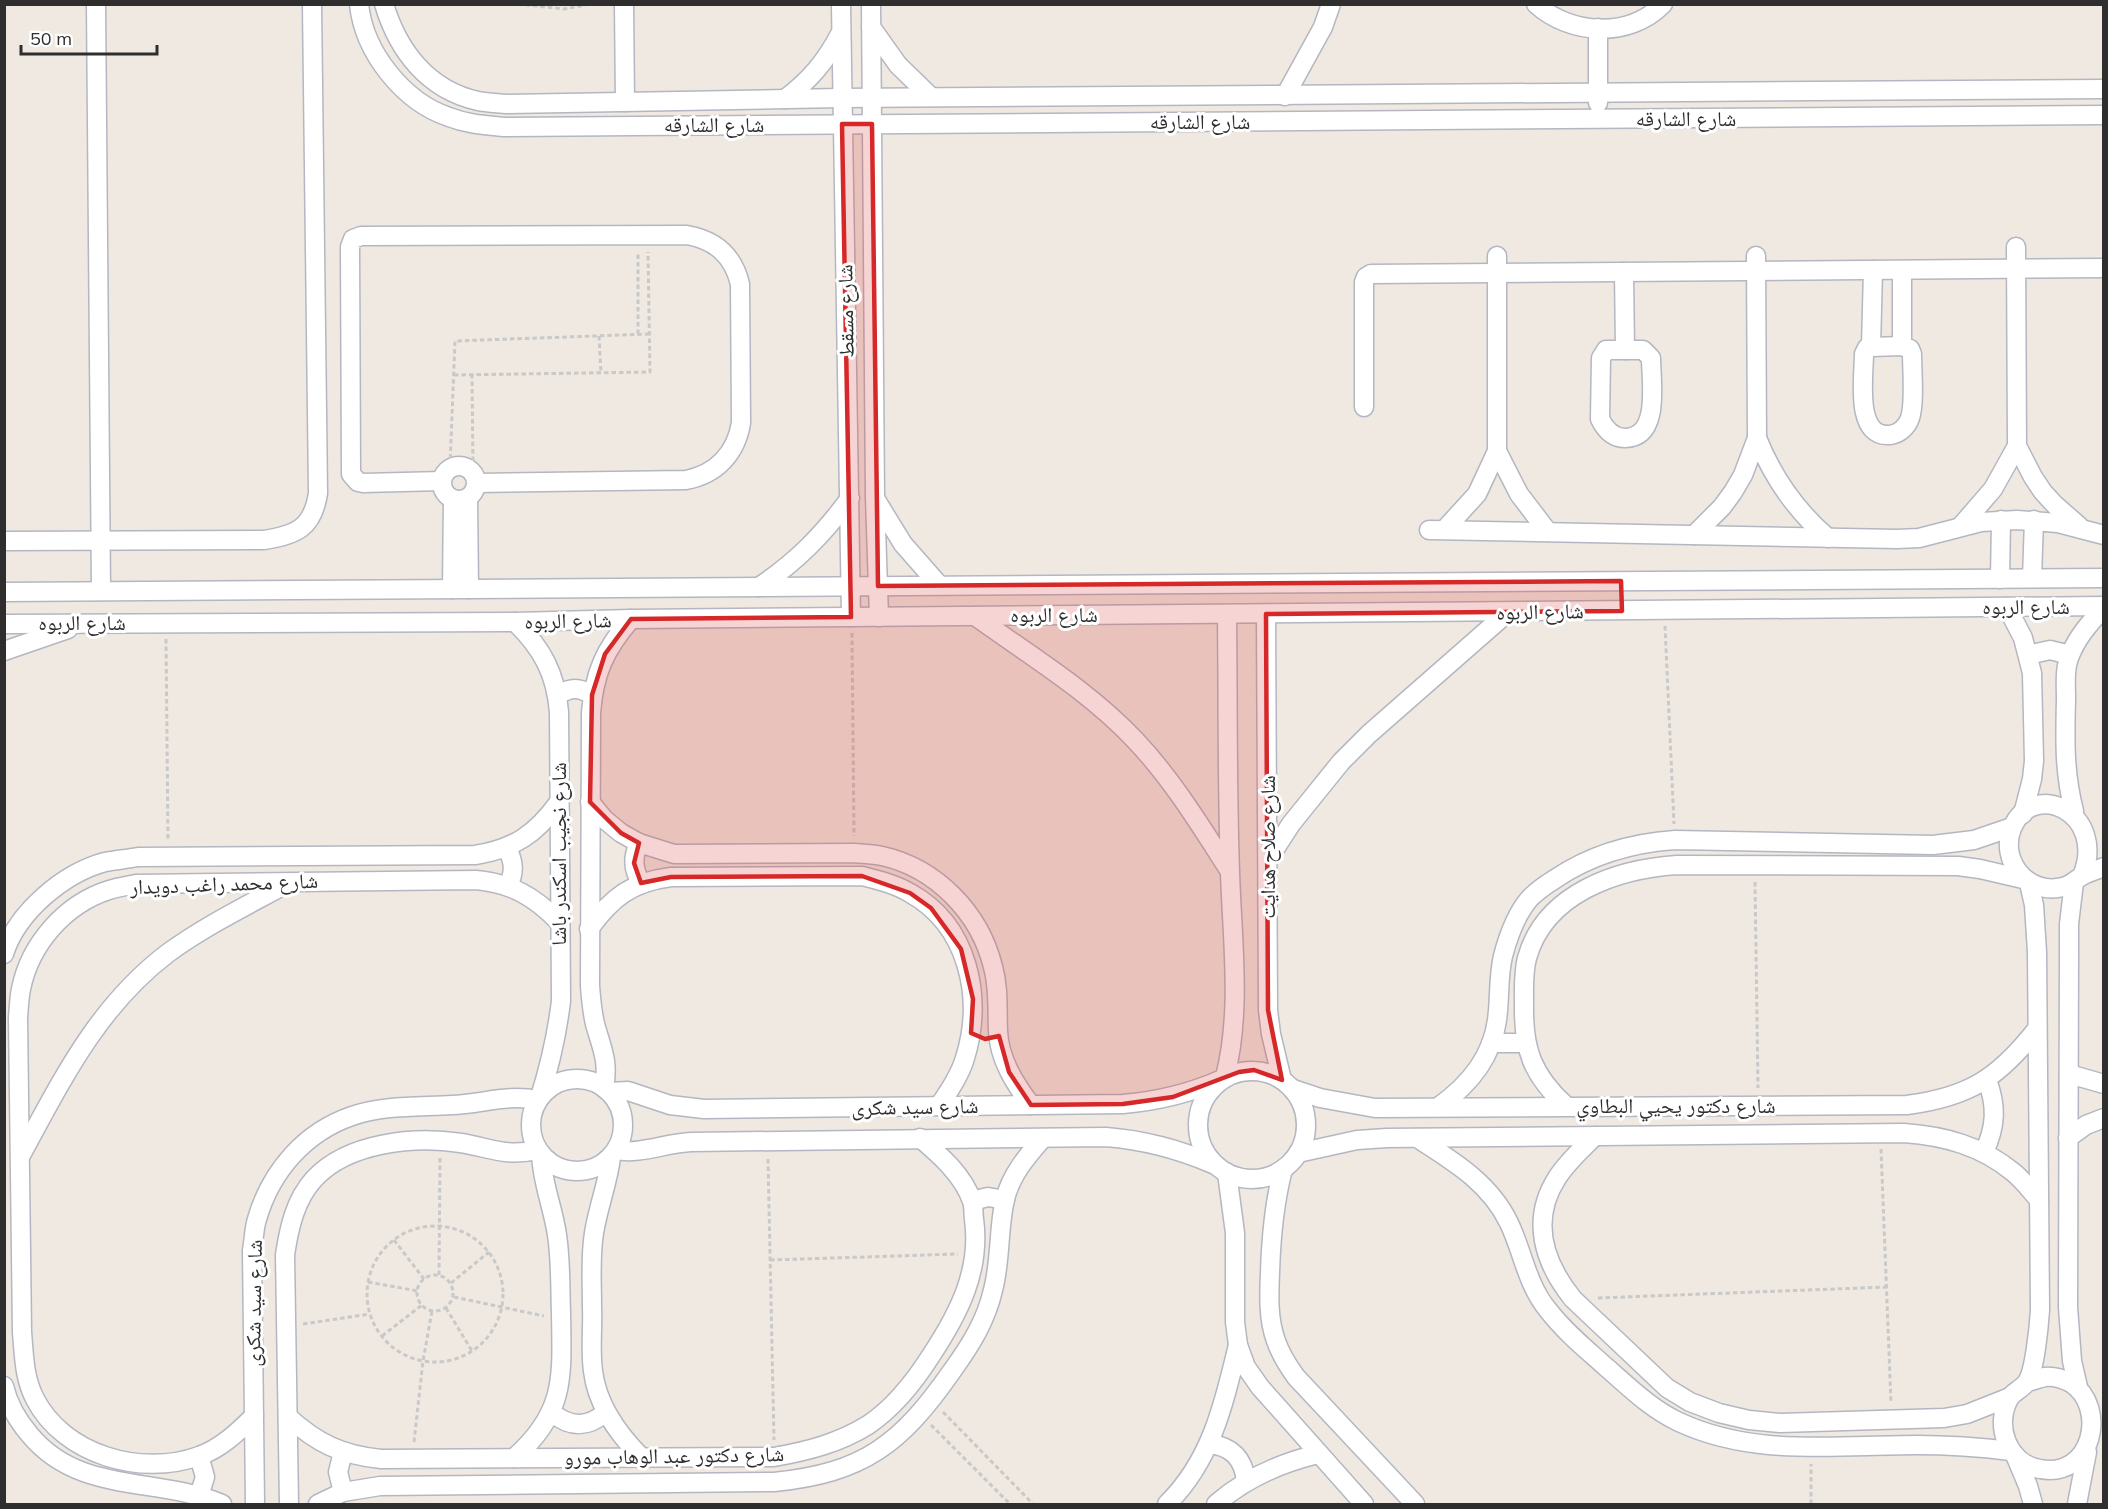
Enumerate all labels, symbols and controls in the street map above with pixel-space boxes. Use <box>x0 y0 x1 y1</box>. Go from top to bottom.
scale bar <box>21 18 158 56</box>
text: 50 m <box>30 27 72 50</box>
street label: شارع الشارقه <box>1636 105 1736 132</box>
street label: شارع الشارقه <box>1150 108 1250 135</box>
street label: شارع الشارقه <box>664 111 764 138</box>
street label: شارع مسقط <box>831 264 860 358</box>
street label: شارع الربوه <box>1982 593 2070 620</box>
street label: شارع الربوه <box>1496 597 1584 626</box>
street label: شارع الربوه <box>1010 601 1098 628</box>
street label: شارع الربوه <box>524 606 612 635</box>
street label: شارع الربوه <box>38 609 126 636</box>
street label: شارع نجيب اسكندر باشا <box>545 762 572 946</box>
street label: شارع صلاح هدايت <box>1254 775 1281 919</box>
street label: شارع محمد راغب دويدار <box>128 867 318 900</box>
street label: شارع سيد شكرى <box>851 1092 979 1121</box>
street label: شارع دكتور يحيي البطاوي <box>1576 1092 1776 1122</box>
street label: شارع سيد شكرى <box>239 1239 268 1367</box>
street label: شارع دكتور عبد الوهاب مورو <box>564 1440 784 1471</box>

